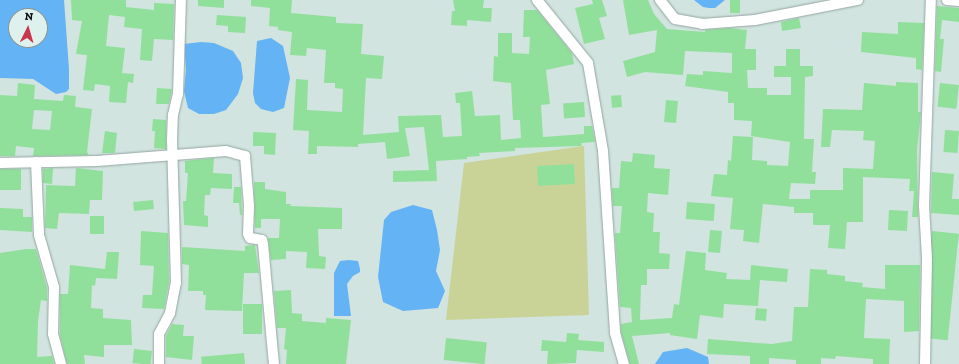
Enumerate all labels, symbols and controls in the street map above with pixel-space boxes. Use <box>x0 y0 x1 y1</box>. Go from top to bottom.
north arrow <box>8 8 48 48</box>
text: N <box>24 10 34 23</box>

